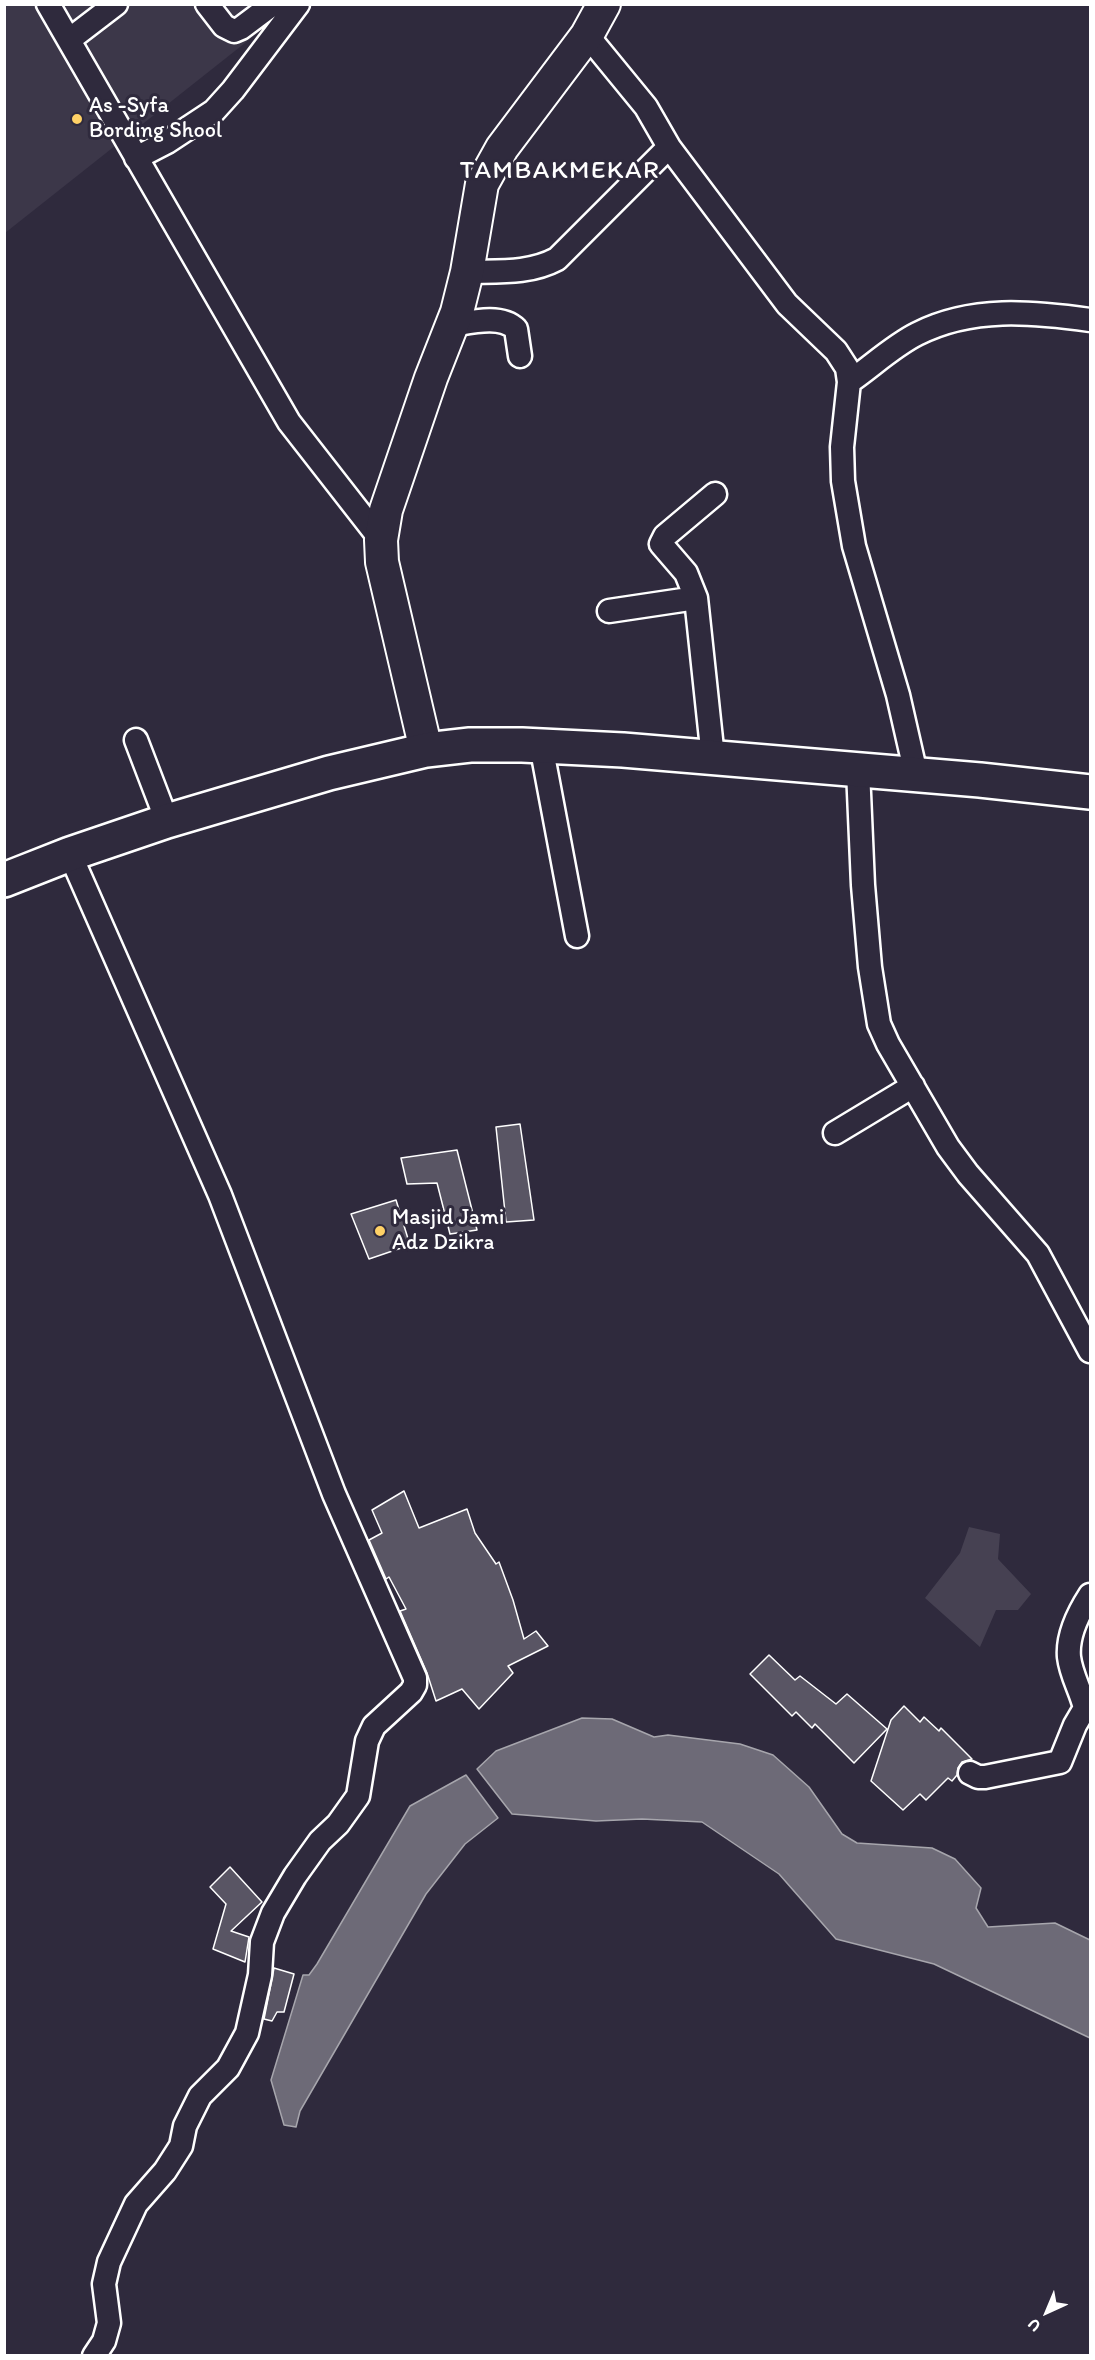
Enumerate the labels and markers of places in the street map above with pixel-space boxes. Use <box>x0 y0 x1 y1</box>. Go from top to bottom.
place label: As -Syfa Bording Shool <box>89 93 222 144</box>
marker: As -Syfa Bording Shool <box>70 112 84 126</box>
place label: Masjid Jami Adz Dzikra <box>392 1205 504 1256</box>
marker: Masjid Jami Adz Dzikra <box>373 1224 387 1238</box>

